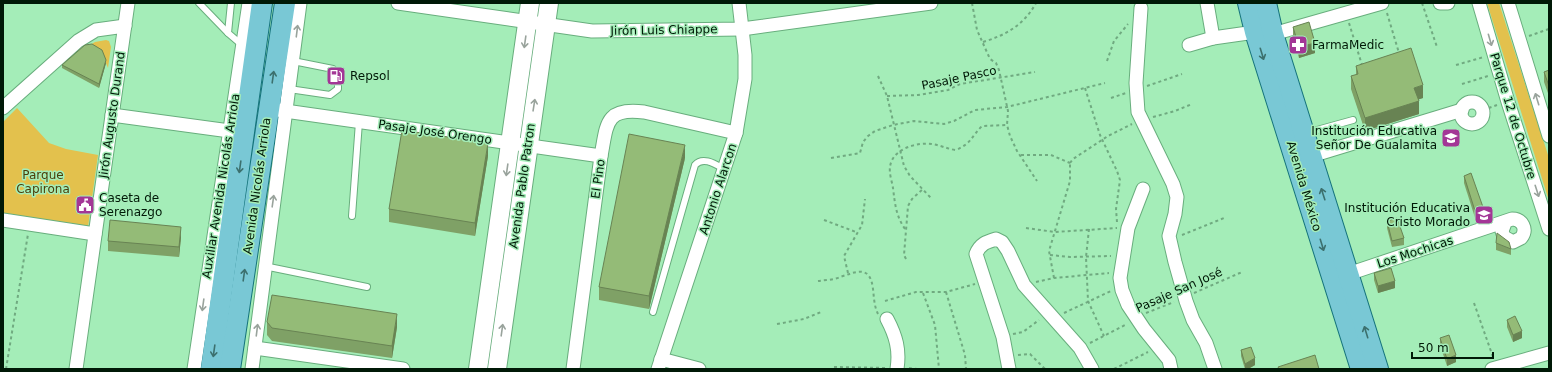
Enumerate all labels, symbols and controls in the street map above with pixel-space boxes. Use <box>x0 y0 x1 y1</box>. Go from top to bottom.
street label: Jirón Luis Chiappe <box>609 22 718 38</box>
one-way arrow <box>293 25 301 38</box>
pharmacy icon: FarmaMedic <box>1287 34 1309 56</box>
one-way arrow <box>1487 34 1494 47</box>
one-way arrow <box>521 35 529 48</box>
place label: FarmaMedic <box>1312 38 1384 52</box>
one-way arrow <box>1259 47 1266 60</box>
street label: Jirón Augusto Durand <box>96 51 128 180</box>
street label: Parque 12 de Octubre <box>1487 51 1539 181</box>
street label: Pasaje Pasco <box>920 63 998 93</box>
fuel station icon: Repsol <box>325 65 347 87</box>
place label: Repsol <box>350 69 390 83</box>
one-way arrow <box>269 71 277 84</box>
street label: Auxiliar Avenida Nicolás Arriola <box>199 93 243 279</box>
one-way arrow <box>1533 93 1540 106</box>
one-way arrow <box>530 99 538 112</box>
street label: Avenida Nicolás Arriola <box>240 117 274 255</box>
street label: Pasaje José Orengo <box>377 117 493 147</box>
street label: Avenida Pablo Patron <box>506 123 538 249</box>
place label: Institución Educativa Señor De Gualamita <box>1311 124 1437 152</box>
school or university icon: Institución Educativa Señor De Gualamita <box>1440 127 1462 149</box>
street label: Avenida México <box>1284 139 1324 233</box>
street label: Antonio Alarcon <box>697 142 739 236</box>
street label: El Pino <box>588 158 608 200</box>
one-way arrow <box>236 160 244 173</box>
one-way arrow <box>503 163 511 176</box>
park label: Parque Capirona <box>16 168 70 196</box>
one-way arrow <box>1534 185 1541 198</box>
one-way arrow <box>1319 188 1326 201</box>
place label: Caseta de Serenazgo <box>99 191 162 219</box>
public building icon: Caseta de Serenazgo <box>74 194 96 216</box>
one-way arrow <box>269 195 277 208</box>
place label: Institución Educativa Cristo Morado <box>1344 201 1470 229</box>
school or university icon: Institución Educativa Cristo Morado <box>1473 204 1495 226</box>
street label: Los Mochicas <box>1375 233 1455 271</box>
one-way arrow <box>1319 238 1326 251</box>
street label: Pasaje San José <box>1134 265 1224 315</box>
one-way arrow <box>240 269 248 282</box>
one-way arrow <box>199 298 207 311</box>
one-way arrow <box>253 324 261 337</box>
one-way arrow <box>498 324 506 337</box>
one-way arrow <box>1362 325 1369 338</box>
scale bar <box>1412 334 1493 360</box>
text: 50 m <box>1418 341 1449 355</box>
one-way arrow <box>210 344 218 357</box>

